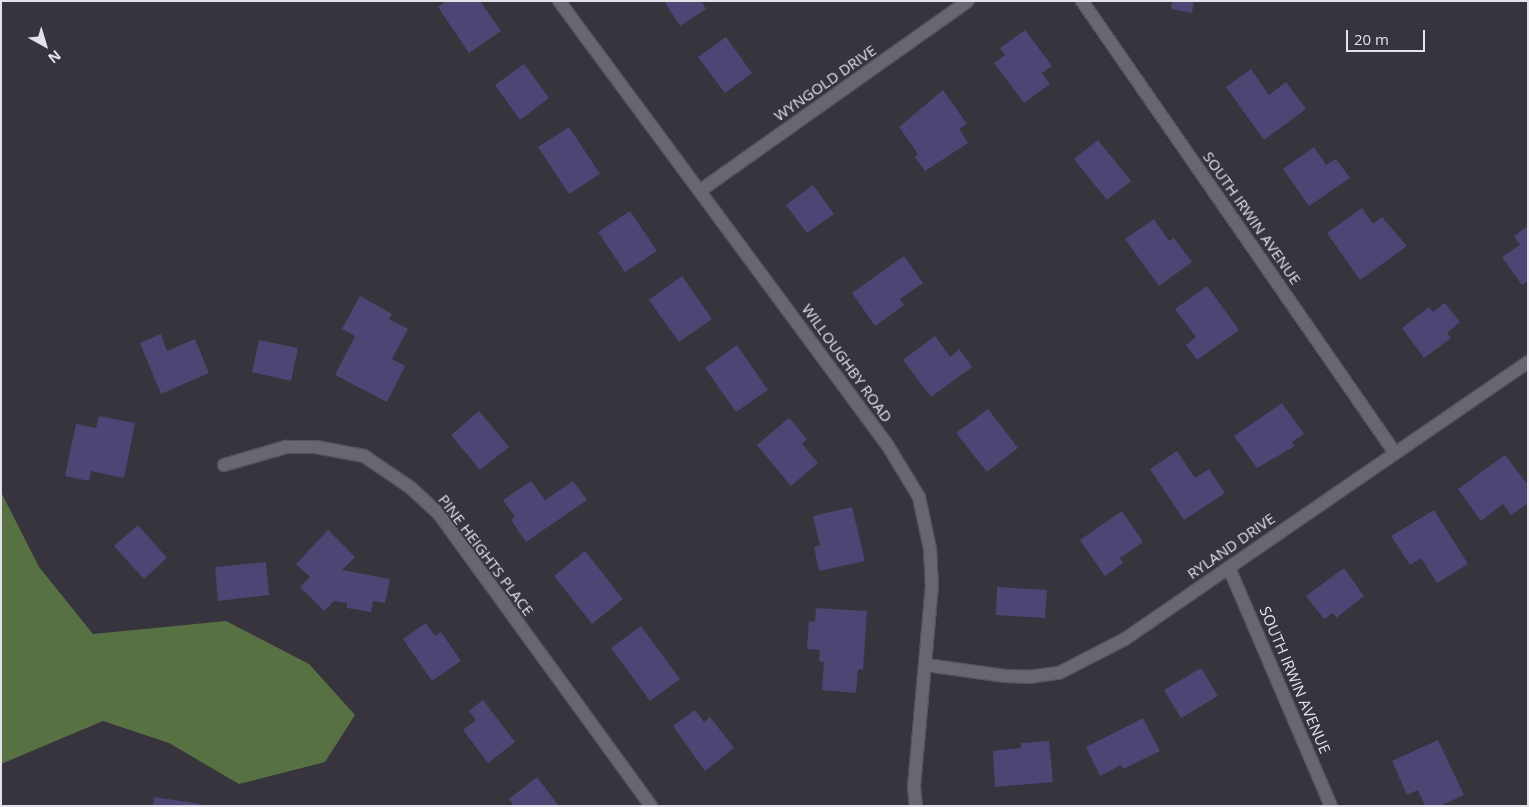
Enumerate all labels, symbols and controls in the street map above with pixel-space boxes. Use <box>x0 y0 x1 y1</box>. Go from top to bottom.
north arrow <box>20 20 70 70</box>
scale bar <box>1349 20 1428 52</box>
text: 20 m <box>1354 29 1389 49</box>
street label: WYNGOLD DRIVE <box>771 41 879 125</box>
text: N <box>44 46 65 68</box>
street label: SOUTH IRWIN AVENUE <box>1199 148 1305 288</box>
street label: WILLOUGHBY ROAD <box>798 300 896 426</box>
street label: PINE HEIGHTS PLACE <box>435 491 537 619</box>
street label: RYLAND DRIVE <box>1184 509 1278 583</box>
street label: SOUTH IRWIN AVENUE <box>1256 604 1334 756</box>

